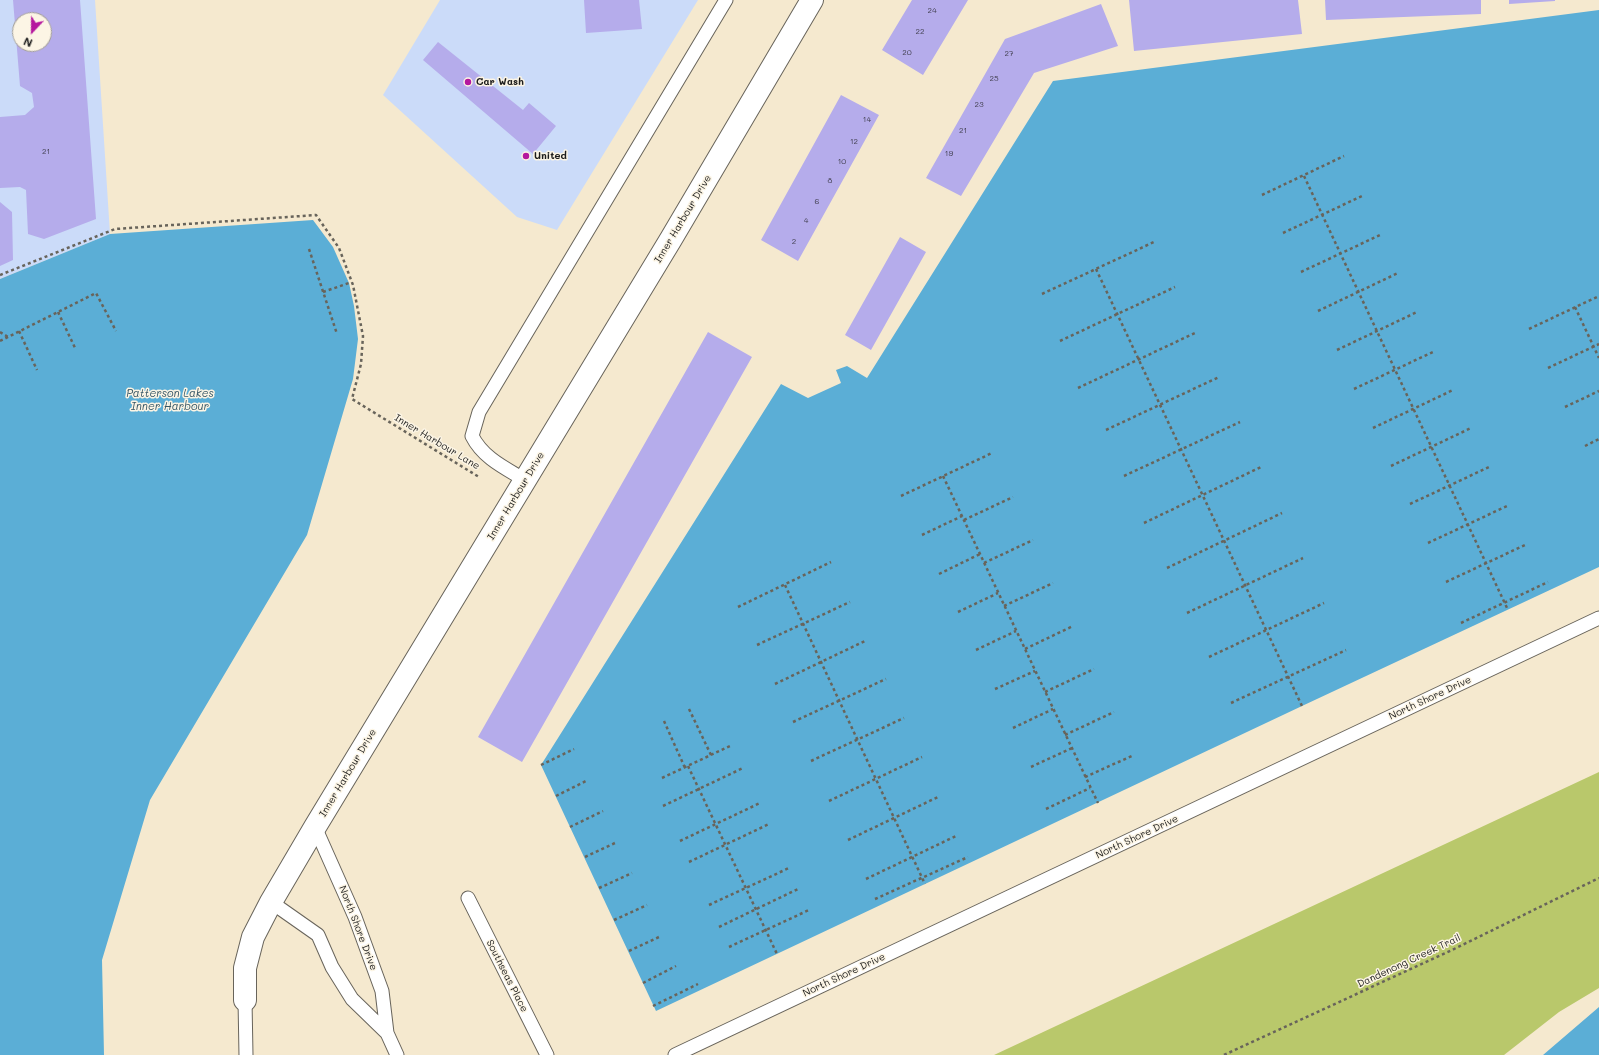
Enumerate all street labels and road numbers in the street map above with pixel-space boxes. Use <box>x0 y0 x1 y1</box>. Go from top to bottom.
street label: Inner Harbour Drive <box>652 173 714 265</box>
street label: Inner Harbour Lane <box>392 412 482 472</box>
street label: Inner Harbour Drive <box>485 450 547 542</box>
street label: North Shore Drive <box>1387 674 1473 722</box>
street label: Inner Harbour Drive <box>317 727 379 819</box>
street label: North Shore Drive <box>1094 813 1180 861</box>
street label: North Shore Drive <box>336 884 380 972</box>
street label: Dandenong Creek Trail <box>1355 932 1463 990</box>
street label: Southseas Place <box>484 938 530 1014</box>
street label: North Shore Drive <box>801 951 887 999</box>

